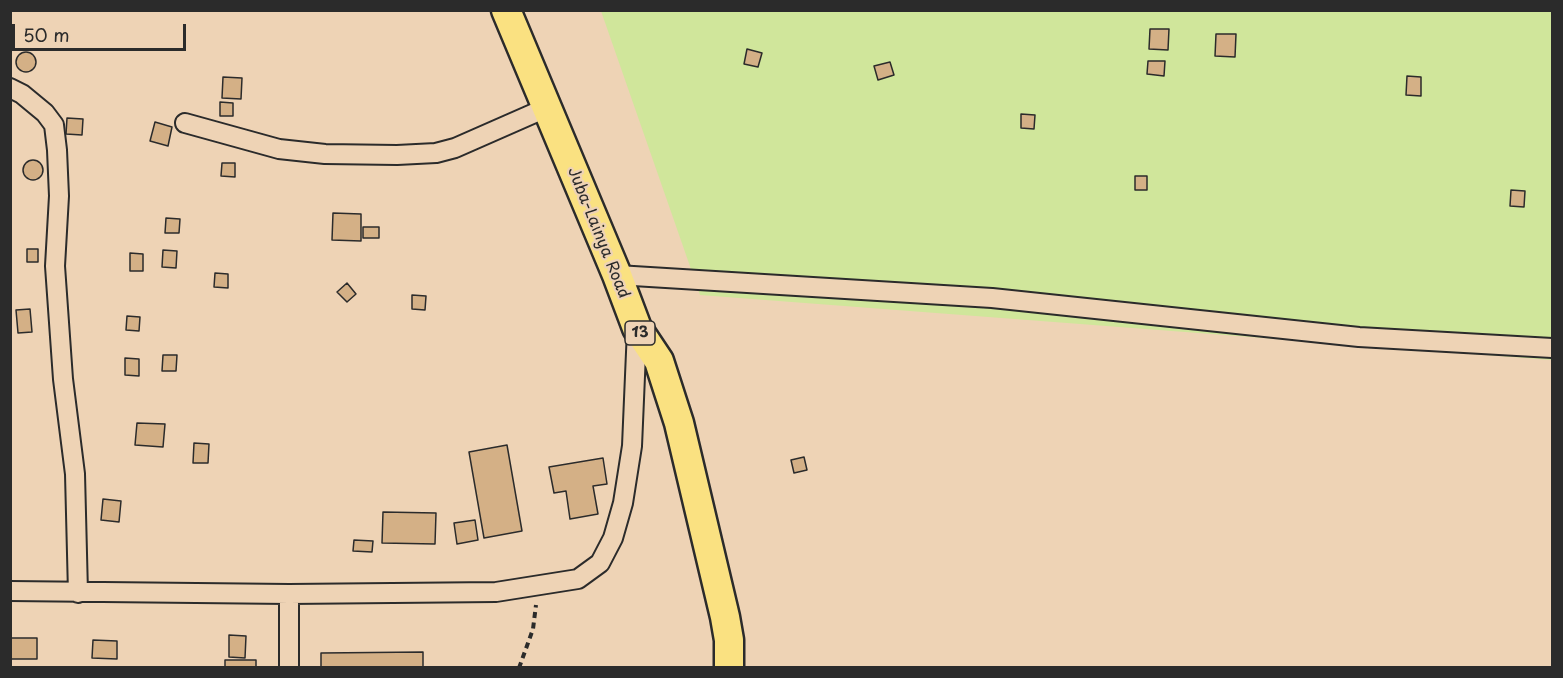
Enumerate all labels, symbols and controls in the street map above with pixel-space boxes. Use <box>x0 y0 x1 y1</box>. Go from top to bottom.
scale bar <box>15 12 189 50</box>
text: 50 m <box>23 21 70 48</box>
street label: Juba-Lainya Road <box>563 165 633 301</box>
road number: 13 <box>625 321 655 345</box>

